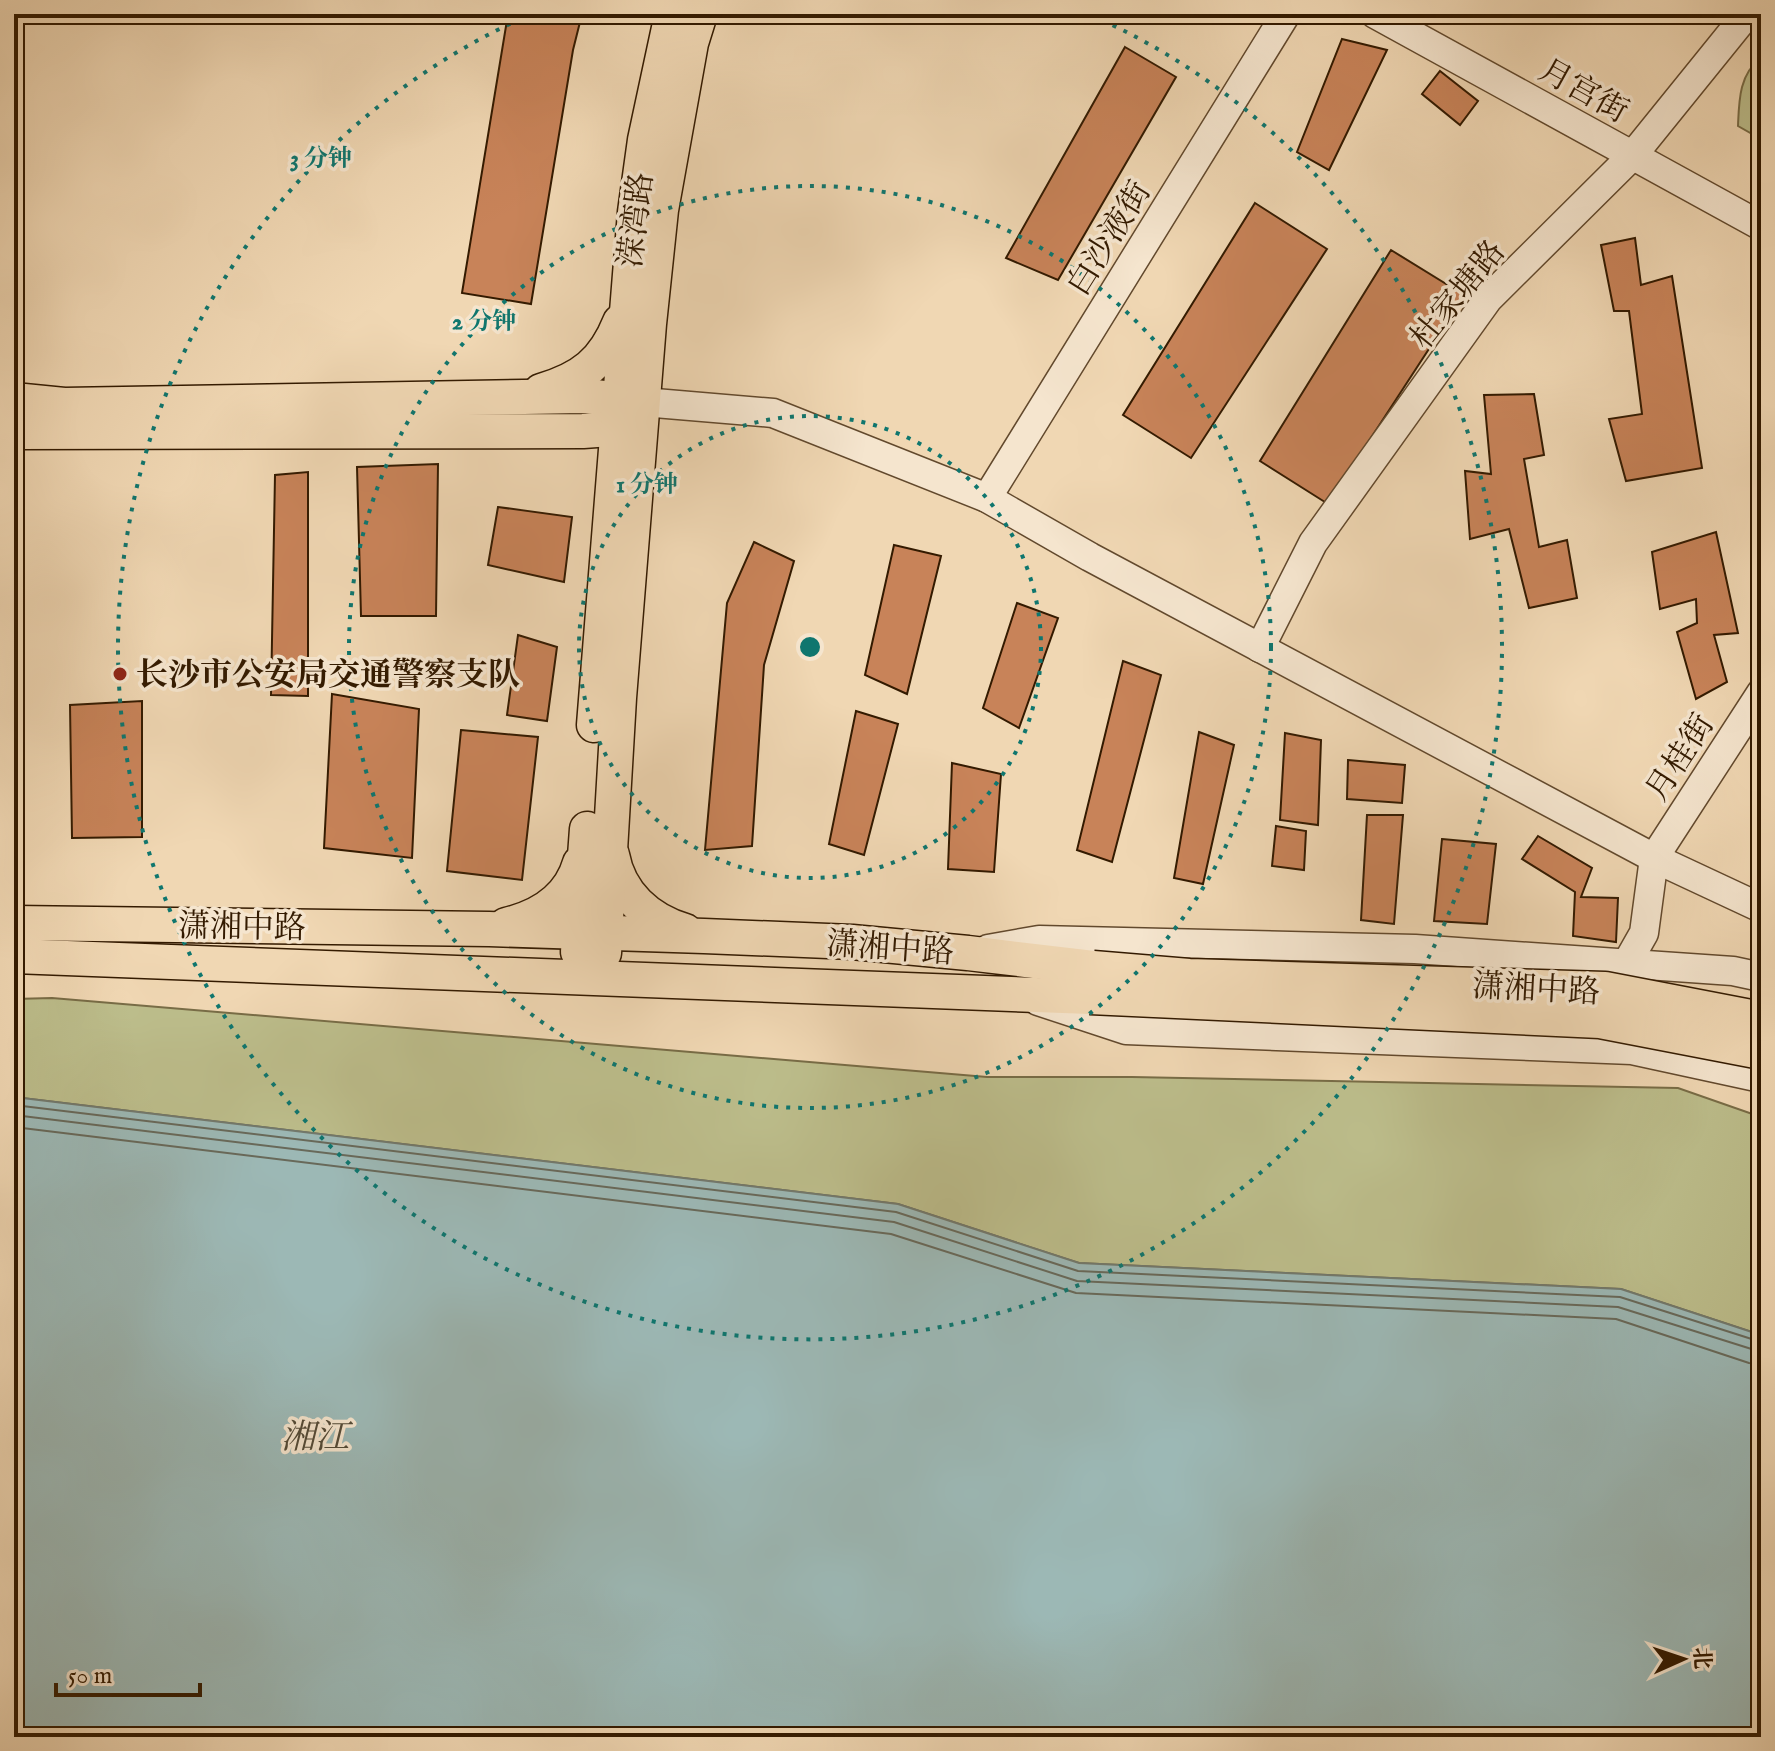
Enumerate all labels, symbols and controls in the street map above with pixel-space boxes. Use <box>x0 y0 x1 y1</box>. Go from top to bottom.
street label: 月宫街 <box>1531 51 1635 133</box>
text: 3 分钟 <box>290 144 352 175</box>
street label: 溁湾路 <box>611 170 664 270</box>
street label: 白沙液街 <box>1059 174 1161 304</box>
street label: 杜家塘路 <box>1403 233 1515 358</box>
text: 2 分钟 <box>452 307 516 338</box>
text: 1 分钟 <box>616 470 678 501</box>
centre of rings <box>796 633 824 661</box>
place label: 长沙市公安局交通警察支队 <box>136 656 520 697</box>
marker: 长沙市公安局交通警察支队 <box>111 665 129 683</box>
street label: 月桂街 <box>1638 707 1724 810</box>
street label: 潇湘中路 <box>178 907 306 950</box>
street label: 潇湘中路 <box>825 925 955 974</box>
street label: 潇湘中路 <box>1471 967 1601 1014</box>
water label: 湘江 <box>281 1417 354 1460</box>
north arrow <box>1643 1619 1723 1699</box>
text: 北 <box>1686 1646 1716 1670</box>
scale bar <box>56 1647 200 1697</box>
text: 50 m <box>68 1661 112 1692</box>

